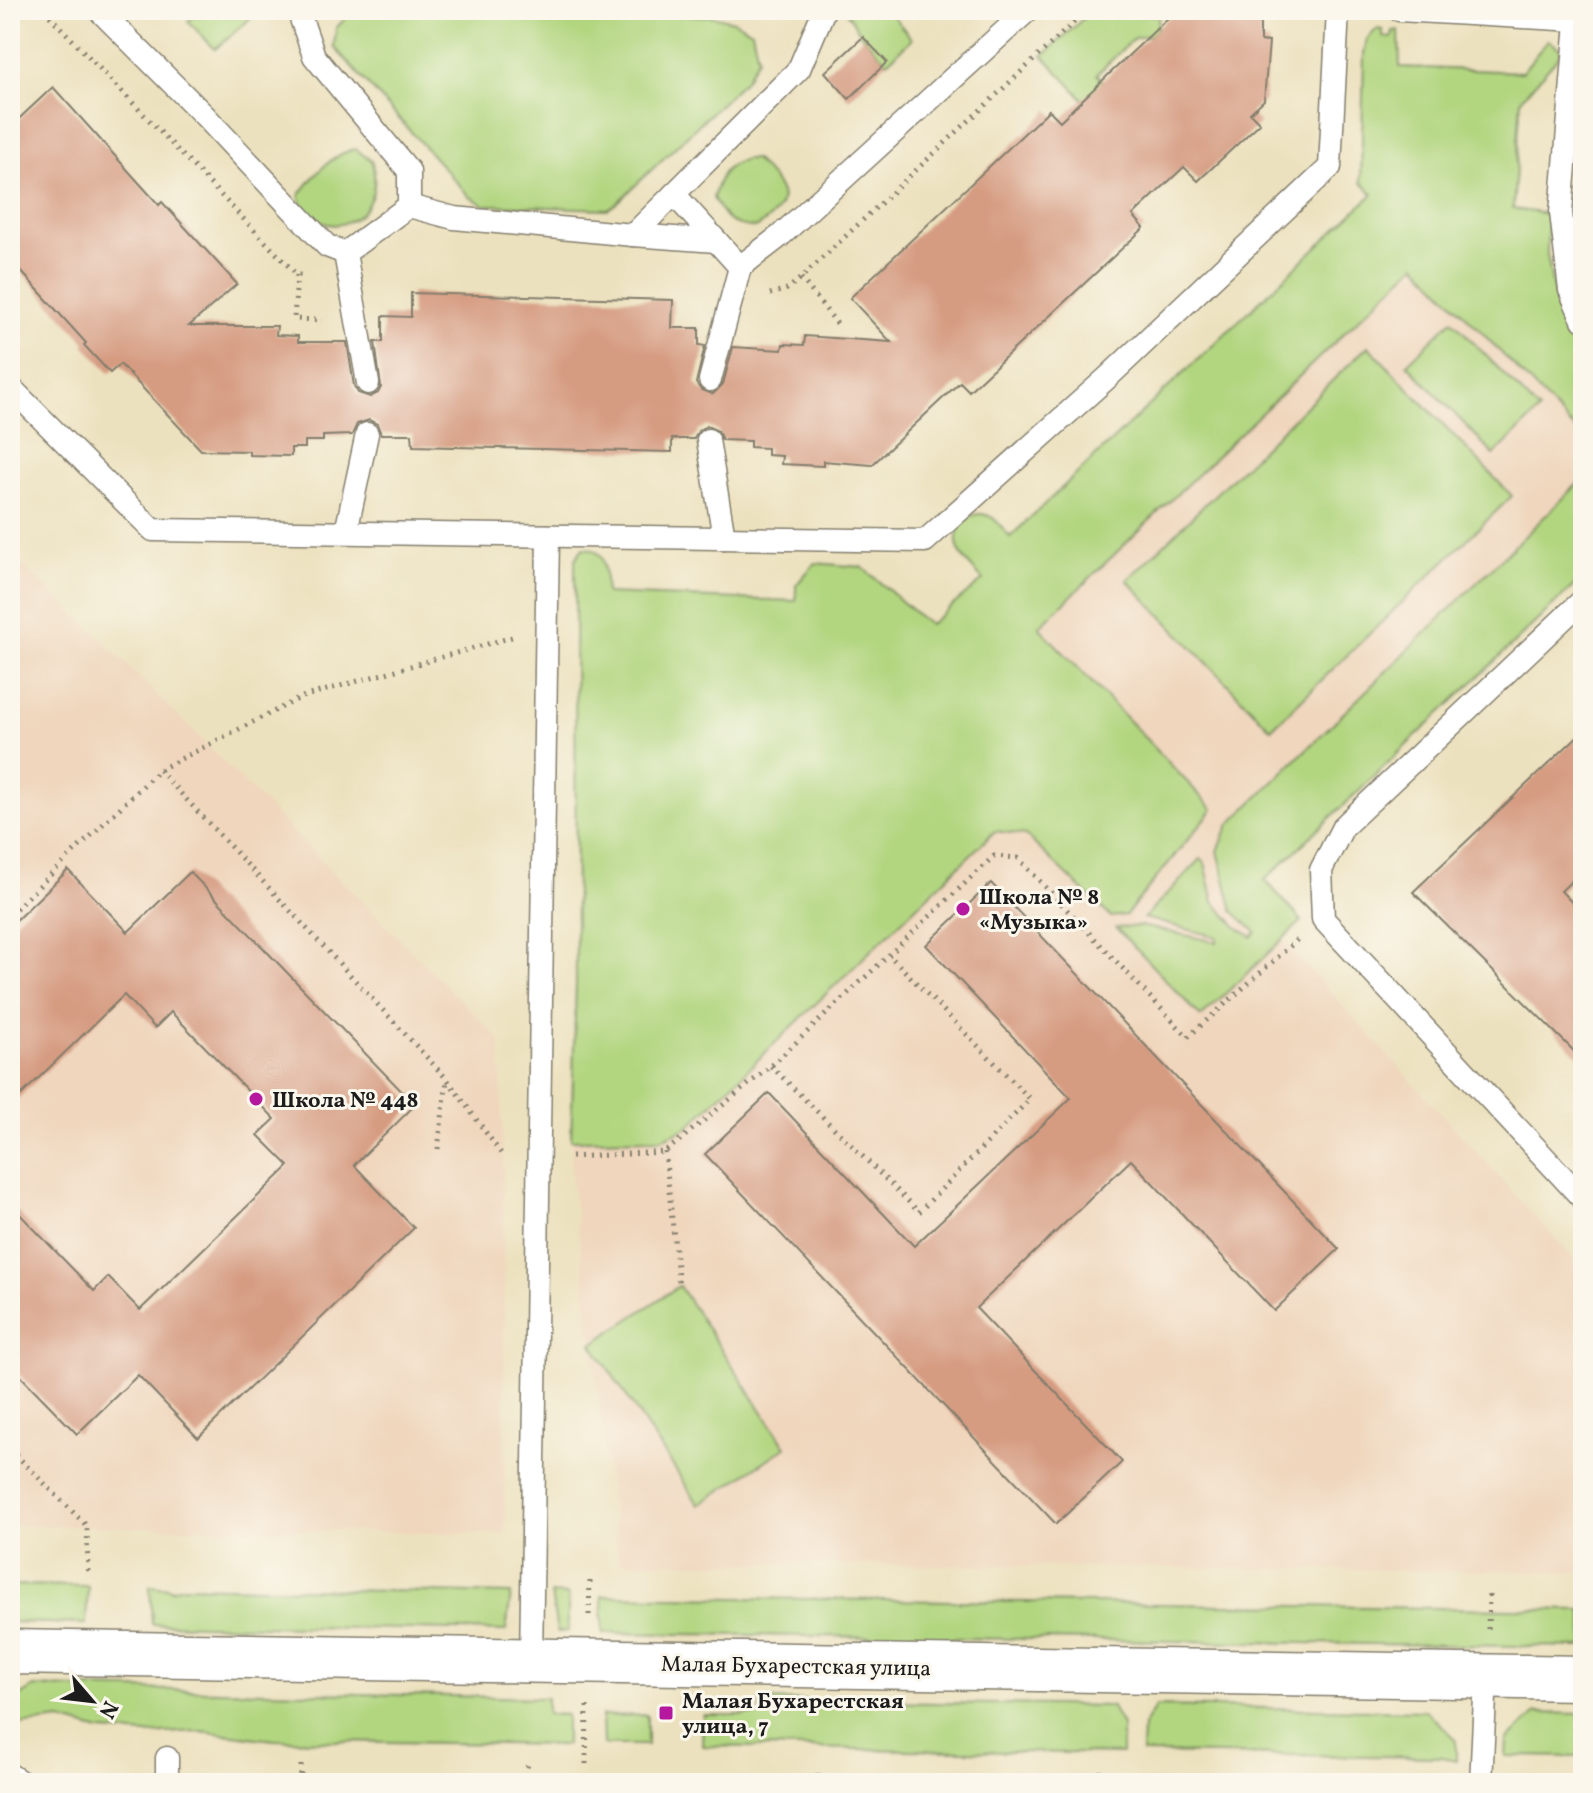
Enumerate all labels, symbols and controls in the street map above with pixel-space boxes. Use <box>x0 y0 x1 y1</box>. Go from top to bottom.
place label: Школа № 8 «Музыка» <box>979 883 1099 939</box>
marker: Школа № 8 «Музыка» <box>954 900 972 918</box>
place label: Школа № 448 <box>272 1086 419 1117</box>
marker: Школа № 448 <box>247 1090 265 1108</box>
street label: Малая Бухарестская улица <box>660 1650 931 1685</box>
north arrow <box>52 1661 132 1741</box>
place label: Малая Бухарестская улица, 7 <box>682 1687 904 1743</box>
text: N <box>90 1695 125 1724</box>
marker: Малая Бухарестская улица, 7 <box>657 1704 675 1722</box>

